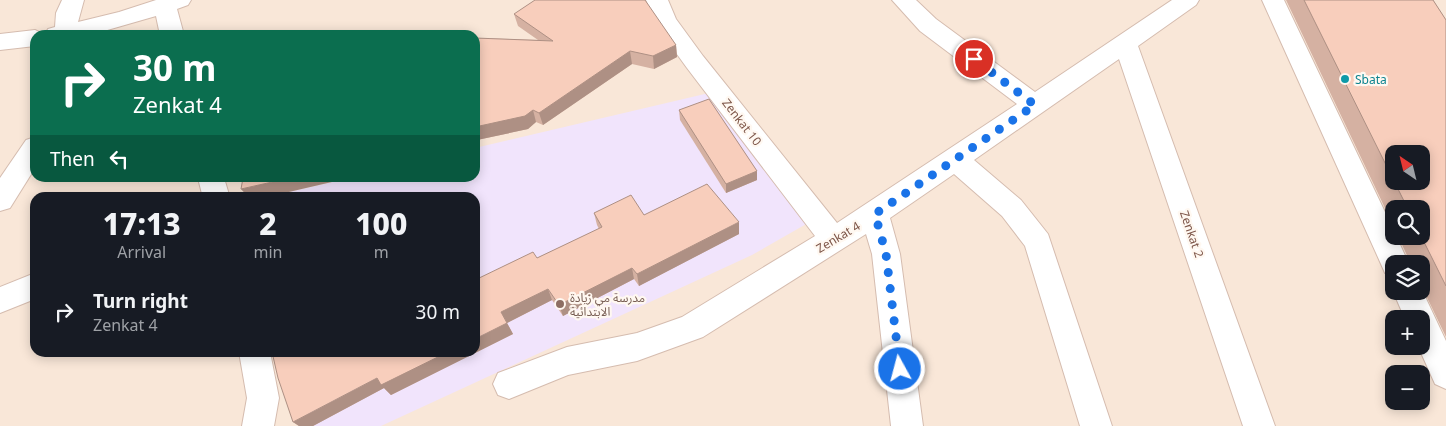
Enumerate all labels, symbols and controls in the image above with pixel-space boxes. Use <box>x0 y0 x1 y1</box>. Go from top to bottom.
pin <box>953 38 995 80</box>
text: 30 m <box>133 44 216 91</box>
icon: arrive <box>960 45 988 73</box>
icon: right <box>50 50 115 115</box>
place label: Sbata <box>1355 71 1387 88</box>
marker: Sbata <box>1339 73 1351 85</box>
text: Zenkat 4 <box>133 89 222 119</box>
street label: Zenkat 10 <box>718 95 766 149</box>
icon: left <box>105 145 133 173</box>
north arrow <box>1385 145 1430 190</box>
map controls <box>1385 145 1430 410</box>
text: Then <box>50 146 95 172</box>
button: search <box>1385 200 1430 245</box>
text: 17:13 <box>103 203 181 244</box>
text: 2 <box>259 203 277 244</box>
text: 100 <box>355 203 407 244</box>
street label: Zenkat 2 <box>1176 208 1208 260</box>
street label: Zenkat 4 <box>813 217 863 257</box>
text: Arrival <box>117 241 166 263</box>
text: min <box>253 241 282 263</box>
text: m <box>374 241 389 263</box>
button: layers <box>1385 255 1430 300</box>
text: Turn right <box>93 288 188 314</box>
place label: مدرسة مي زيادة الابتدائية <box>570 289 645 320</box>
icon: right <box>50 298 78 326</box>
marker: مدرسة مي زيادة الابتدائية <box>554 298 566 310</box>
text: 30 m <box>416 299 460 325</box>
button: + <box>1385 310 1430 355</box>
text: Zenkat 4 <box>93 314 158 336</box>
position arrow <box>873 342 925 394</box>
button: − <box>1385 365 1430 410</box>

